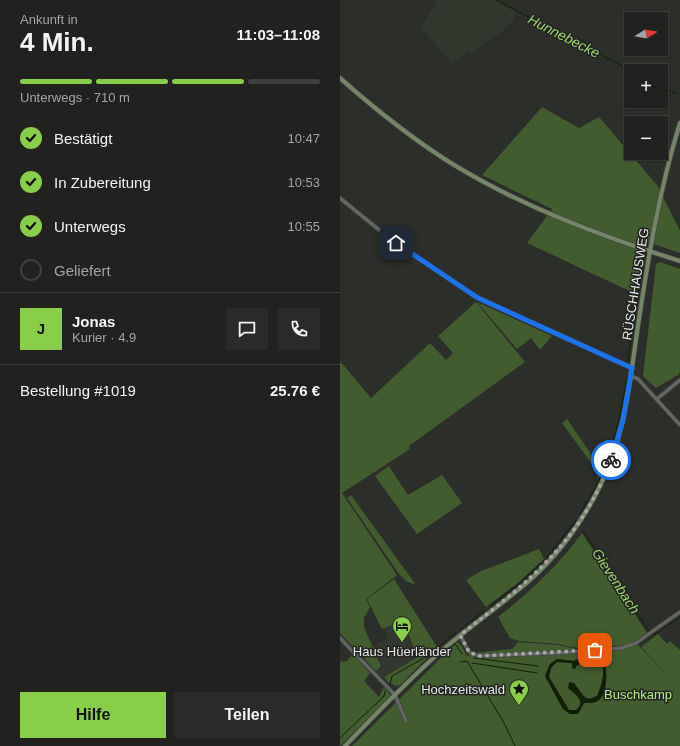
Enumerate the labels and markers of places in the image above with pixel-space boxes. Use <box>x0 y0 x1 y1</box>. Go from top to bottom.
pin <box>379 226 413 260</box>
hotel icon: Haus Hüerländer <box>391 615 413 643</box>
pin <box>578 633 612 667</box>
place label: Haus Hüerländer <box>353 644 452 659</box>
place icon: Hochzeitswald <box>508 678 530 706</box>
place label: Hochzeitswald <box>421 682 505 697</box>

